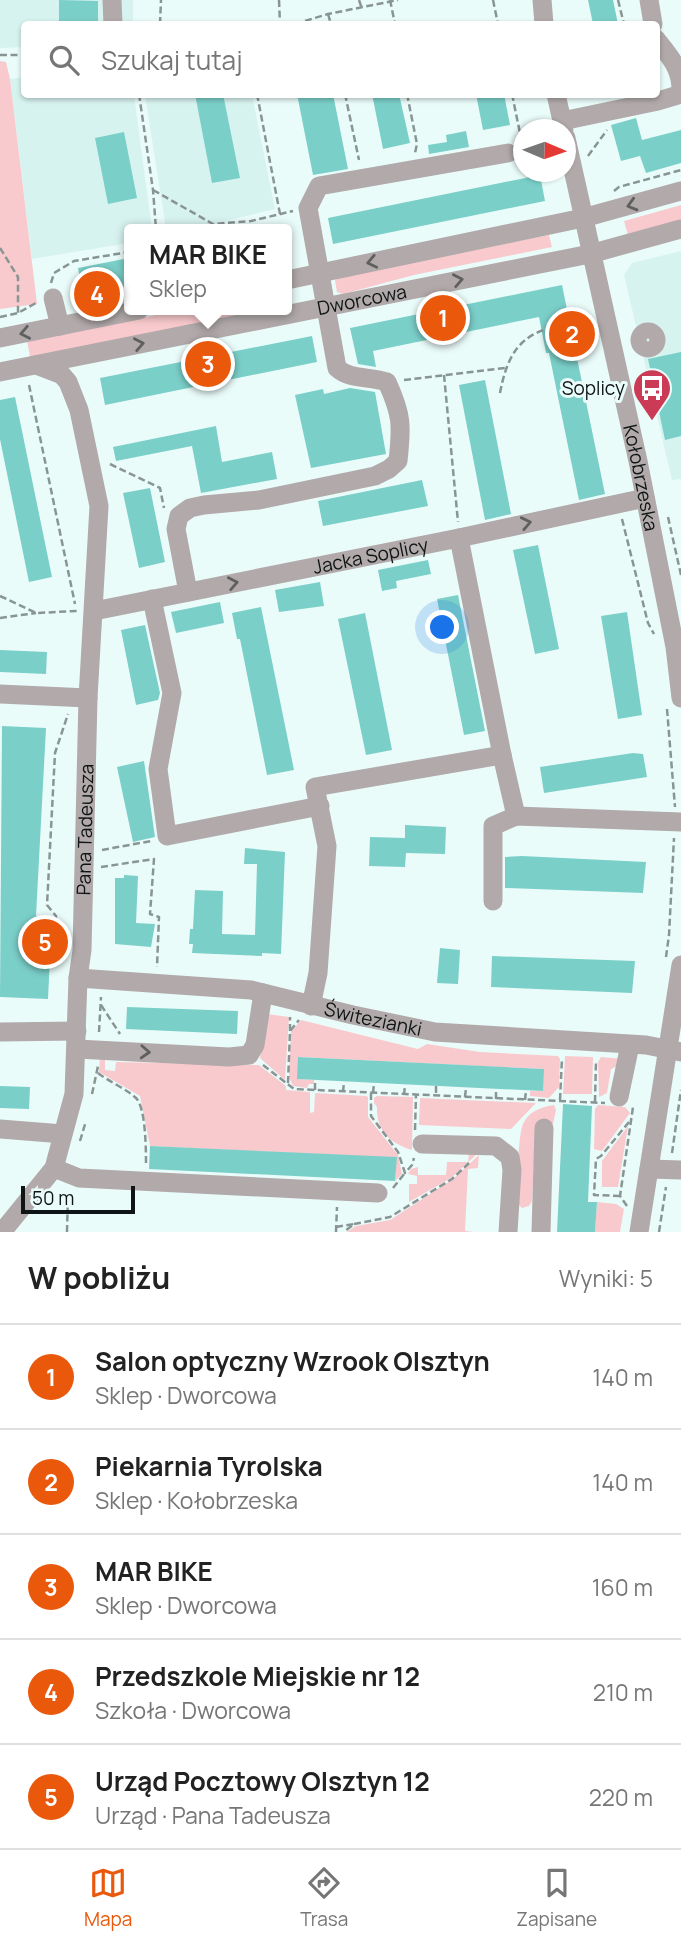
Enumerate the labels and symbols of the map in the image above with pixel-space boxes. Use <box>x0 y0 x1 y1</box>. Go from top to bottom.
north arrow <box>513 119 576 182</box>
one-way arrow <box>626 196 638 211</box>
one-way arrow <box>366 254 378 269</box>
pin: 4 <box>74 268 120 320</box>
one-way arrow <box>452 274 464 289</box>
street label: Dworcowa <box>315 278 409 321</box>
pin: 1 <box>420 292 466 344</box>
pin: 2 <box>549 308 595 360</box>
one-way arrow <box>19 325 31 340</box>
one-way arrow <box>133 338 145 353</box>
pin: 3 <box>185 338 231 390</box>
bus stop icon: Soplicy <box>631 367 673 422</box>
place label: Soplicy <box>562 375 625 401</box>
street label: Kołobrzeska <box>617 422 665 533</box>
one-way arrow <box>520 517 532 532</box>
street label: Jacka Soplicy <box>311 531 430 580</box>
one-way arrow <box>227 576 239 591</box>
your location <box>425 610 459 644</box>
street label: Pana Tadeusza <box>70 763 99 896</box>
pin: 5 <box>22 916 68 968</box>
street label: Świtezianki <box>322 995 424 1042</box>
one-way arrow <box>140 1044 151 1059</box>
scale bar <box>21 1183 135 1215</box>

